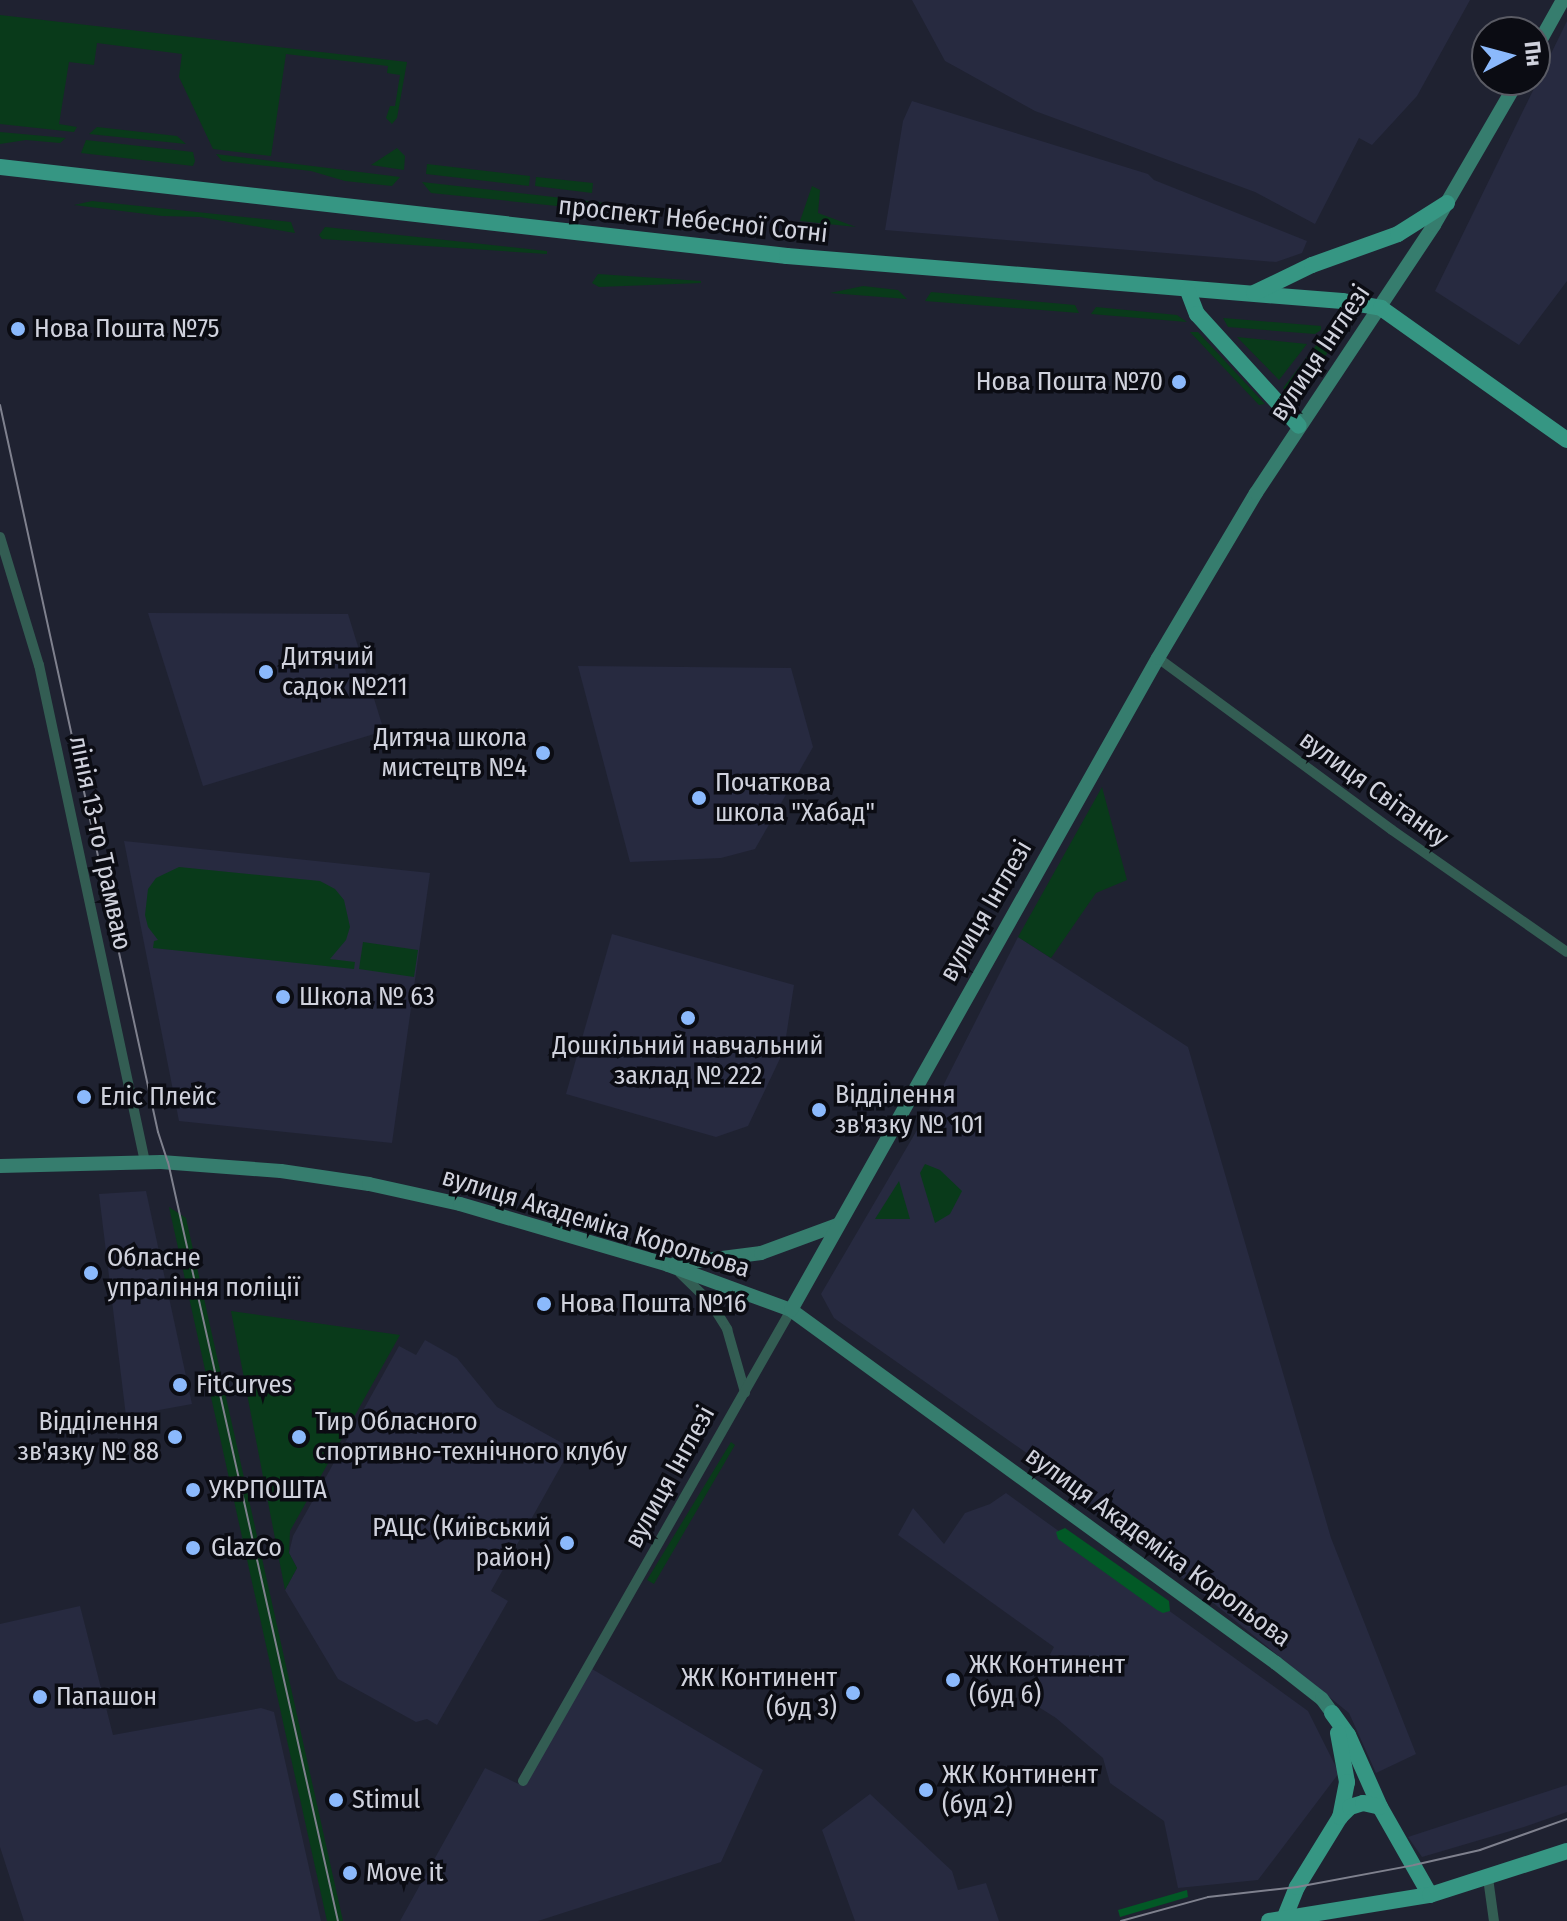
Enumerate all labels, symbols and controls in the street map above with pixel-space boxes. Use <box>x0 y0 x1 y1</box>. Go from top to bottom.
north arrow <box>1471 16 1551 96</box>
text: Пн <box>1519 40 1548 67</box>
street label: проспект Небесної Сотні <box>557 190 829 250</box>
street label: вулиця Інглезі <box>1263 279 1377 427</box>
place label: Нова Пошта №75 <box>34 313 220 345</box>
marker: Нова Пошта №75 <box>9 320 27 338</box>
place label: Нова Пошта №70 <box>976 366 1163 398</box>
marker: Нова Пошта №70 <box>1170 373 1188 391</box>
place label: Дитячий садок №211 <box>282 641 408 702</box>
marker: Дитячий садок №211 <box>257 663 275 681</box>
place label: Дитяча школа мистецтв №4 <box>374 722 527 784</box>
street label: вулиця Світанку <box>1293 724 1455 854</box>
street label: лінія 13-го Трамваю <box>62 733 138 953</box>
marker: Дитяча школа мистецтв №4 <box>534 744 552 762</box>
place label: Початкова школа "Хабад" <box>715 767 875 828</box>
marker: Початкова школа "Хабад" <box>690 789 708 807</box>
street label: вулиця Інглезі <box>933 835 1039 987</box>
place label: Школа № 63 <box>299 981 435 1013</box>
marker: Школа № 63 <box>274 988 292 1006</box>
marker: Дошкільний навчальний заклад № 222 <box>679 1009 697 1027</box>
place label: Дошкільний навчальний заклад № 222 <box>553 1030 823 1092</box>
place label: Відділення зв'язку № 101 <box>835 1079 984 1140</box>
place label: Еліс Плейс <box>100 1081 216 1113</box>
marker: Еліс Плейс <box>75 1088 93 1106</box>
marker: Відділення зв'язку № 101 <box>810 1101 828 1119</box>
street label: вулиця Академіка Корольова <box>438 1161 754 1285</box>
place label: Обласне упраління поліції <box>107 1242 300 1304</box>
marker: Обласне упраління поліції <box>82 1264 100 1282</box>
place label: Нова Пошта №16 <box>560 1288 747 1320</box>
marker: Нова Пошта №16 <box>535 1295 553 1313</box>
place label: FitCurves <box>196 1369 292 1401</box>
marker: FitCurves <box>171 1376 189 1394</box>
street label: вулиця Інглезі <box>618 1401 722 1553</box>
place label: Відділення зв'язку № 88 <box>17 1406 159 1468</box>
place label: Тир Обласного спортивно-технічного клубу <box>315 1406 627 1468</box>
marker: Відділення зв'язку № 88 <box>166 1428 184 1446</box>
marker: Тир Обласного спортивно-технічного клубу <box>290 1428 308 1446</box>
street label: вулиця Академіка Корольова <box>1019 1440 1297 1654</box>
place label: УКРПОШТА <box>209 1474 327 1506</box>
marker: УКРПОШТА <box>184 1481 202 1499</box>
place label: РАЦС (Київський район) <box>372 1512 551 1574</box>
place label: GlazCo <box>211 1532 282 1564</box>
marker: РАЦС (Київський район) <box>558 1534 576 1552</box>
marker: GlazCo <box>182 1537 204 1559</box>
place label: ЖК Континент (буд 6) <box>969 1649 1125 1710</box>
place label: ЖК Континент (буд 3) <box>681 1662 837 1724</box>
marker: ЖК Континент (буд 6) <box>944 1671 962 1689</box>
place label: Папашон <box>56 1681 157 1713</box>
marker: ЖК Континент (буд 3) <box>844 1684 862 1702</box>
marker: Папашон <box>31 1688 49 1706</box>
place label: ЖК Континент (буд 2) <box>942 1759 1098 1820</box>
marker: ЖК Континент (буд 2) <box>917 1781 935 1799</box>
place label: Stimul <box>352 1784 420 1816</box>
marker: Stimul <box>327 1791 345 1809</box>
place label: Move it <box>366 1857 444 1889</box>
marker: Move it <box>341 1864 359 1882</box>

